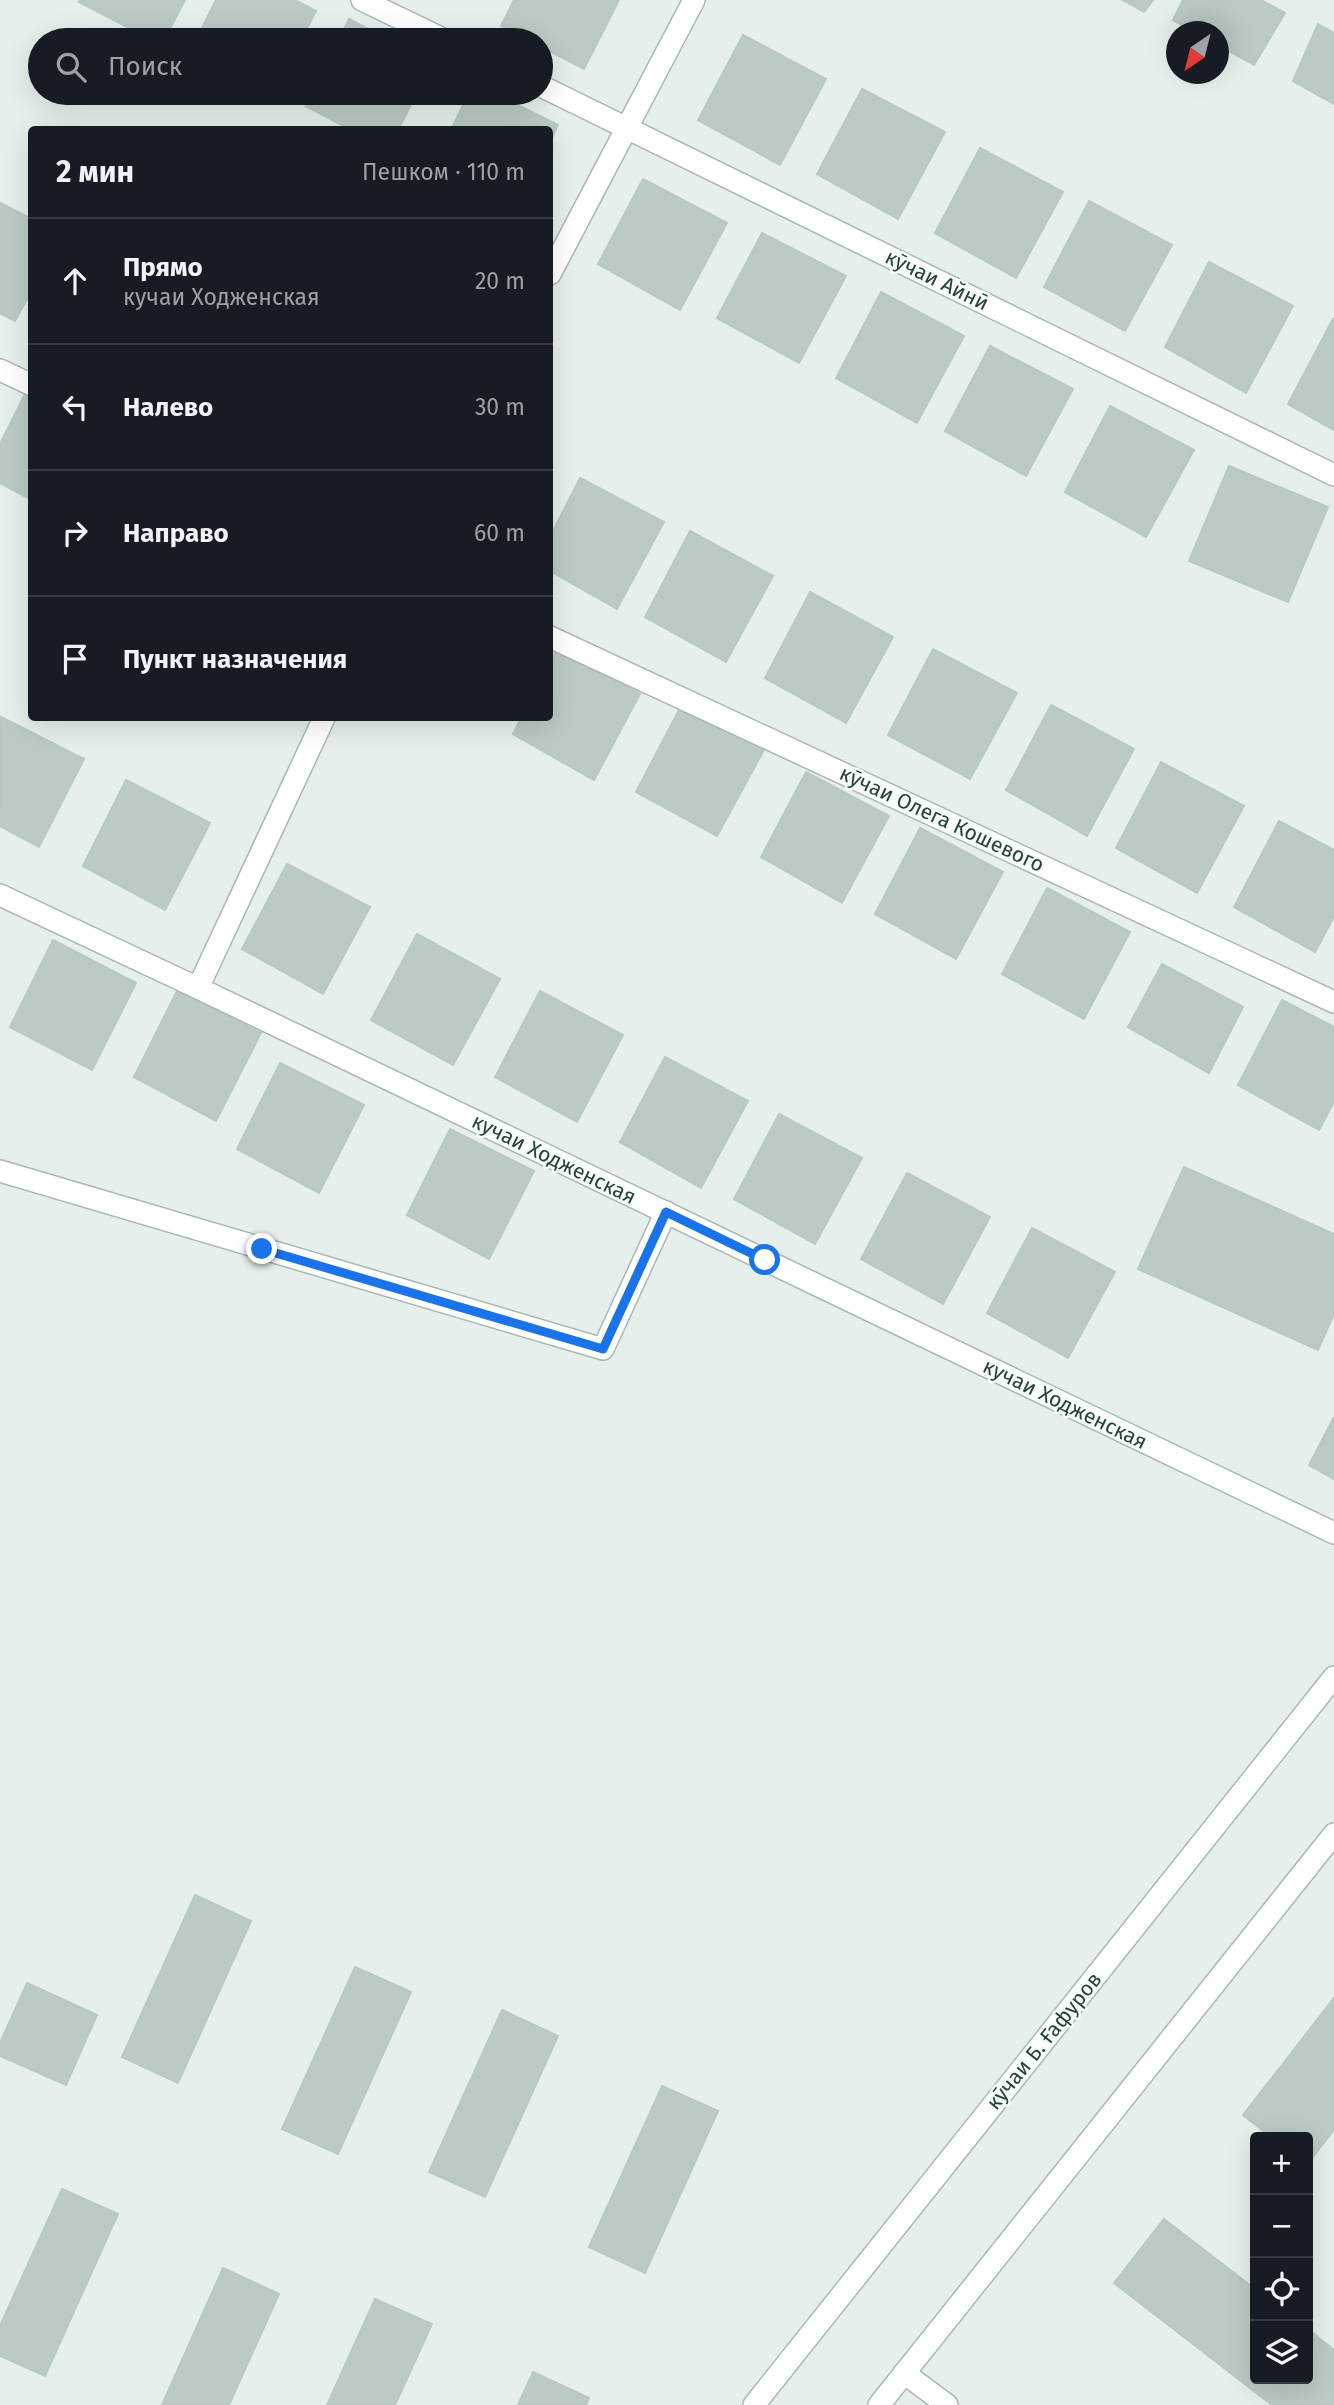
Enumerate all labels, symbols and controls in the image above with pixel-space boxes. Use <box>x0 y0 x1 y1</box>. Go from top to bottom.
north arrow <box>1166 21 1229 84</box>
search box <box>28 28 553 105</box>
icon: search <box>52 48 90 86</box>
text: Поиск <box>108 51 182 82</box>
text: 2 мин <box>56 154 134 190</box>
text: Пешком · 110 m <box>362 158 525 186</box>
street label: кӯчаи Айнӣ <box>881 244 993 316</box>
text: Прямо <box>123 252 203 283</box>
icon: ahead <box>56 262 94 300</box>
text: 20 m <box>475 267 525 295</box>
text: кучаи Ходженская <box>123 283 320 311</box>
icon: left <box>56 388 94 426</box>
text: Налево <box>123 392 213 423</box>
text: 30 m <box>475 393 525 421</box>
icon: right <box>56 514 94 552</box>
text: Направо <box>123 518 229 549</box>
text: 60 m <box>474 519 525 547</box>
icon: arrive <box>56 640 94 678</box>
text: Пункт назначения <box>123 644 347 675</box>
street label: кӯчаи Олега Кошевого <box>836 760 1048 878</box>
street label: кучаи Ходженская <box>468 1108 640 1210</box>
route end <box>246 1233 277 1264</box>
route start <box>749 1244 780 1275</box>
street label: кучаи Ходженская <box>979 1353 1151 1455</box>
street label: кӯчаи Б. Ғафуров <box>981 1967 1107 2115</box>
map controls <box>1250 2132 1313 2384</box>
button: + <box>1250 2132 1313 2195</box>
button: − <box>1250 2195 1313 2258</box>
button: locate <box>1250 2258 1313 2321</box>
button: layers <box>1250 2321 1313 2384</box>

